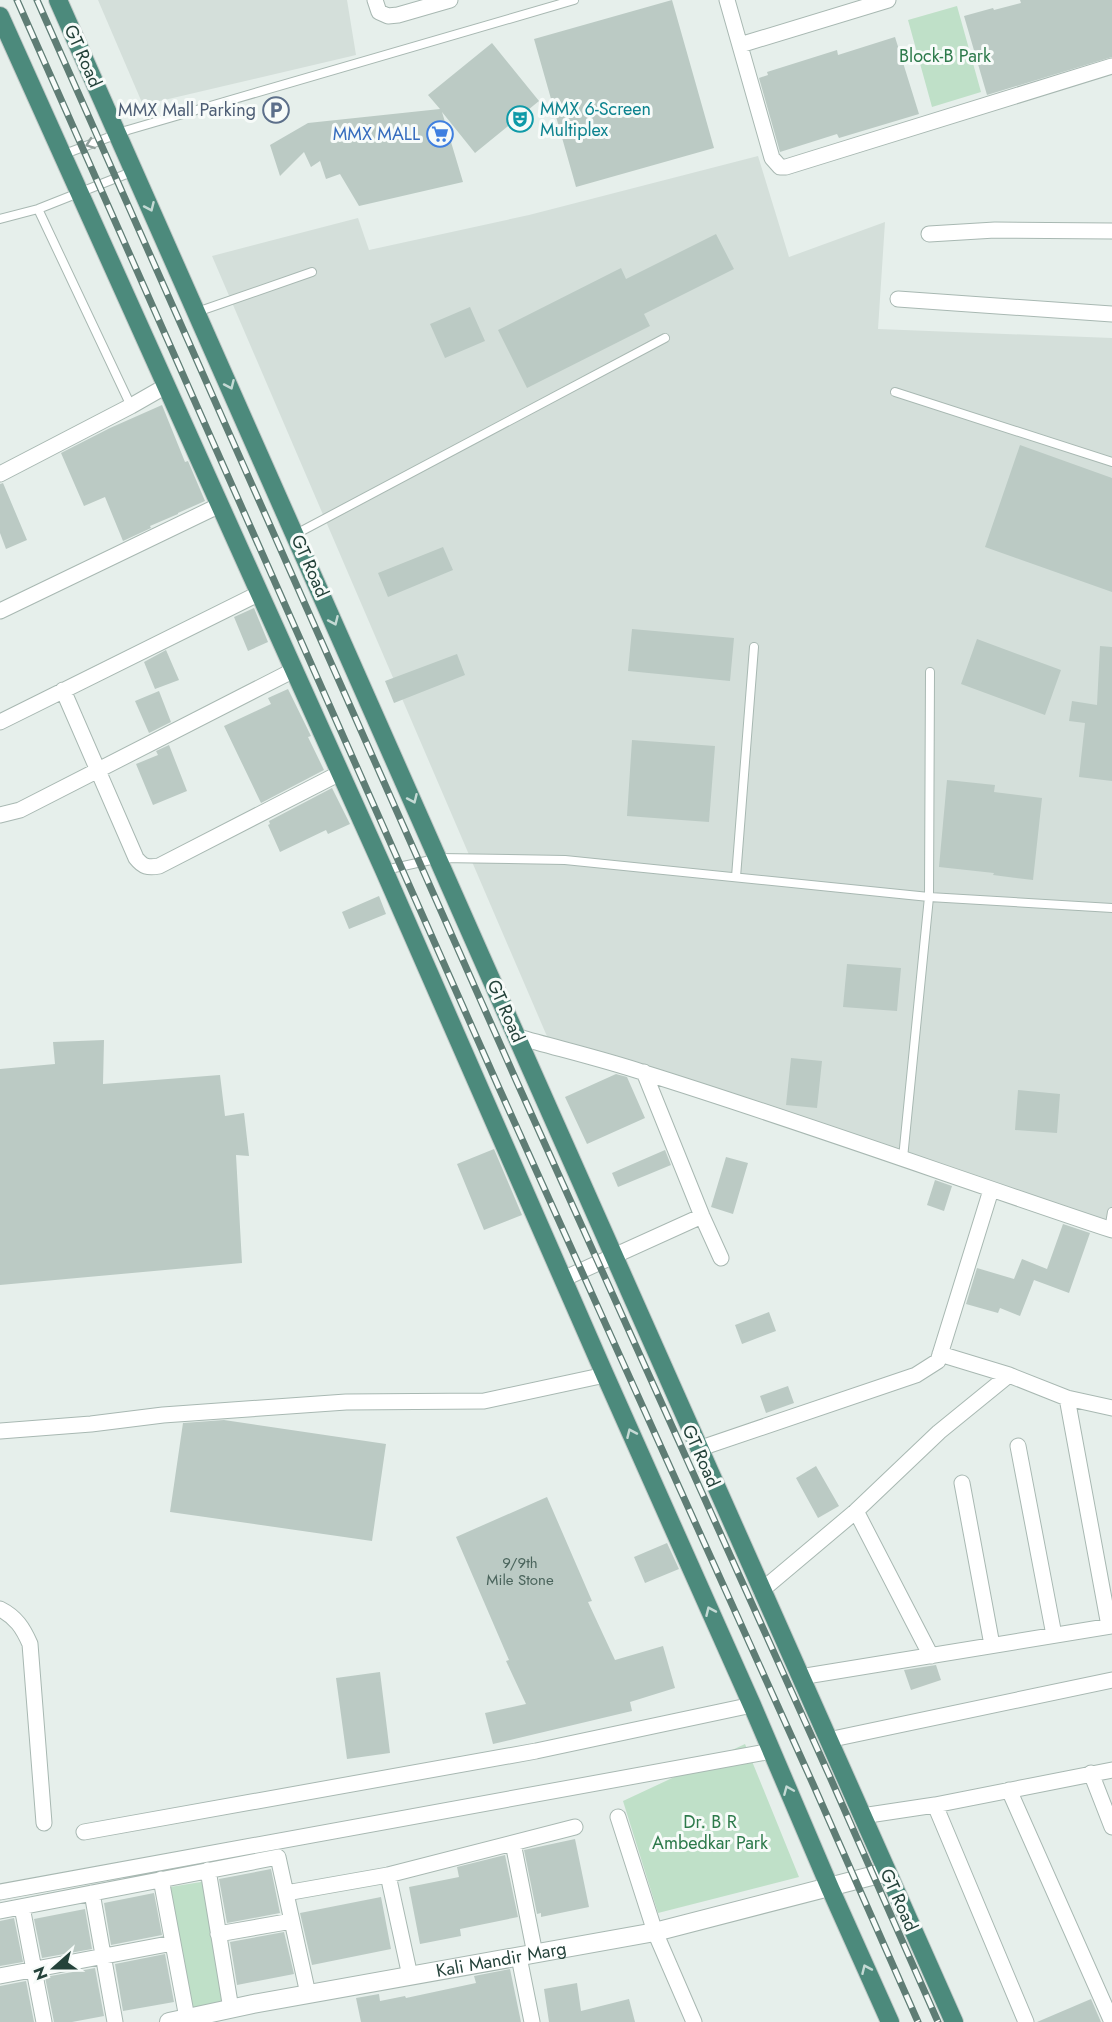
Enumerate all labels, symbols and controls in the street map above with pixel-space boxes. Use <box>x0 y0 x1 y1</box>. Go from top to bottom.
street label: GT Road <box>58 21 108 91</box>
park label: Block-B Park <box>899 43 991 69</box>
parking icon: MMX Mall Parking <box>261 95 291 125</box>
place label: MMX 6-Screen Multiplex <box>540 96 651 143</box>
place label: MMX Mall Parking <box>118 97 256 123</box>
theatre icon: MMX 6-Screen Multiplex <box>505 104 535 134</box>
supermarket icon: MMX MALL <box>425 119 455 149</box>
place label: MMX MALL <box>333 121 420 147</box>
one-way arrow <box>85 137 96 150</box>
one-way arrow <box>143 201 155 212</box>
one-way arrow <box>222 379 234 390</box>
street label: GT Road <box>285 531 335 601</box>
one-way arrow <box>327 615 339 626</box>
one-way arrow <box>406 793 418 804</box>
street label: GT Road <box>481 976 531 1046</box>
street label: GT Road <box>676 1421 726 1491</box>
one-way arrow <box>626 1428 638 1439</box>
house number: 9/9th Mile Stone <box>486 1552 554 1591</box>
one-way arrow <box>705 1606 717 1617</box>
one-way arrow <box>783 1785 795 1796</box>
park label: Dr. B R Ambedkar Park <box>652 1809 768 1856</box>
street label: GT Road <box>874 1865 924 1935</box>
street label: Kali Mandir Marg <box>434 1935 568 1984</box>
north arrow <box>24 1938 84 1998</box>
text: N <box>27 1963 53 1983</box>
one-way arrow <box>861 1964 873 1975</box>

